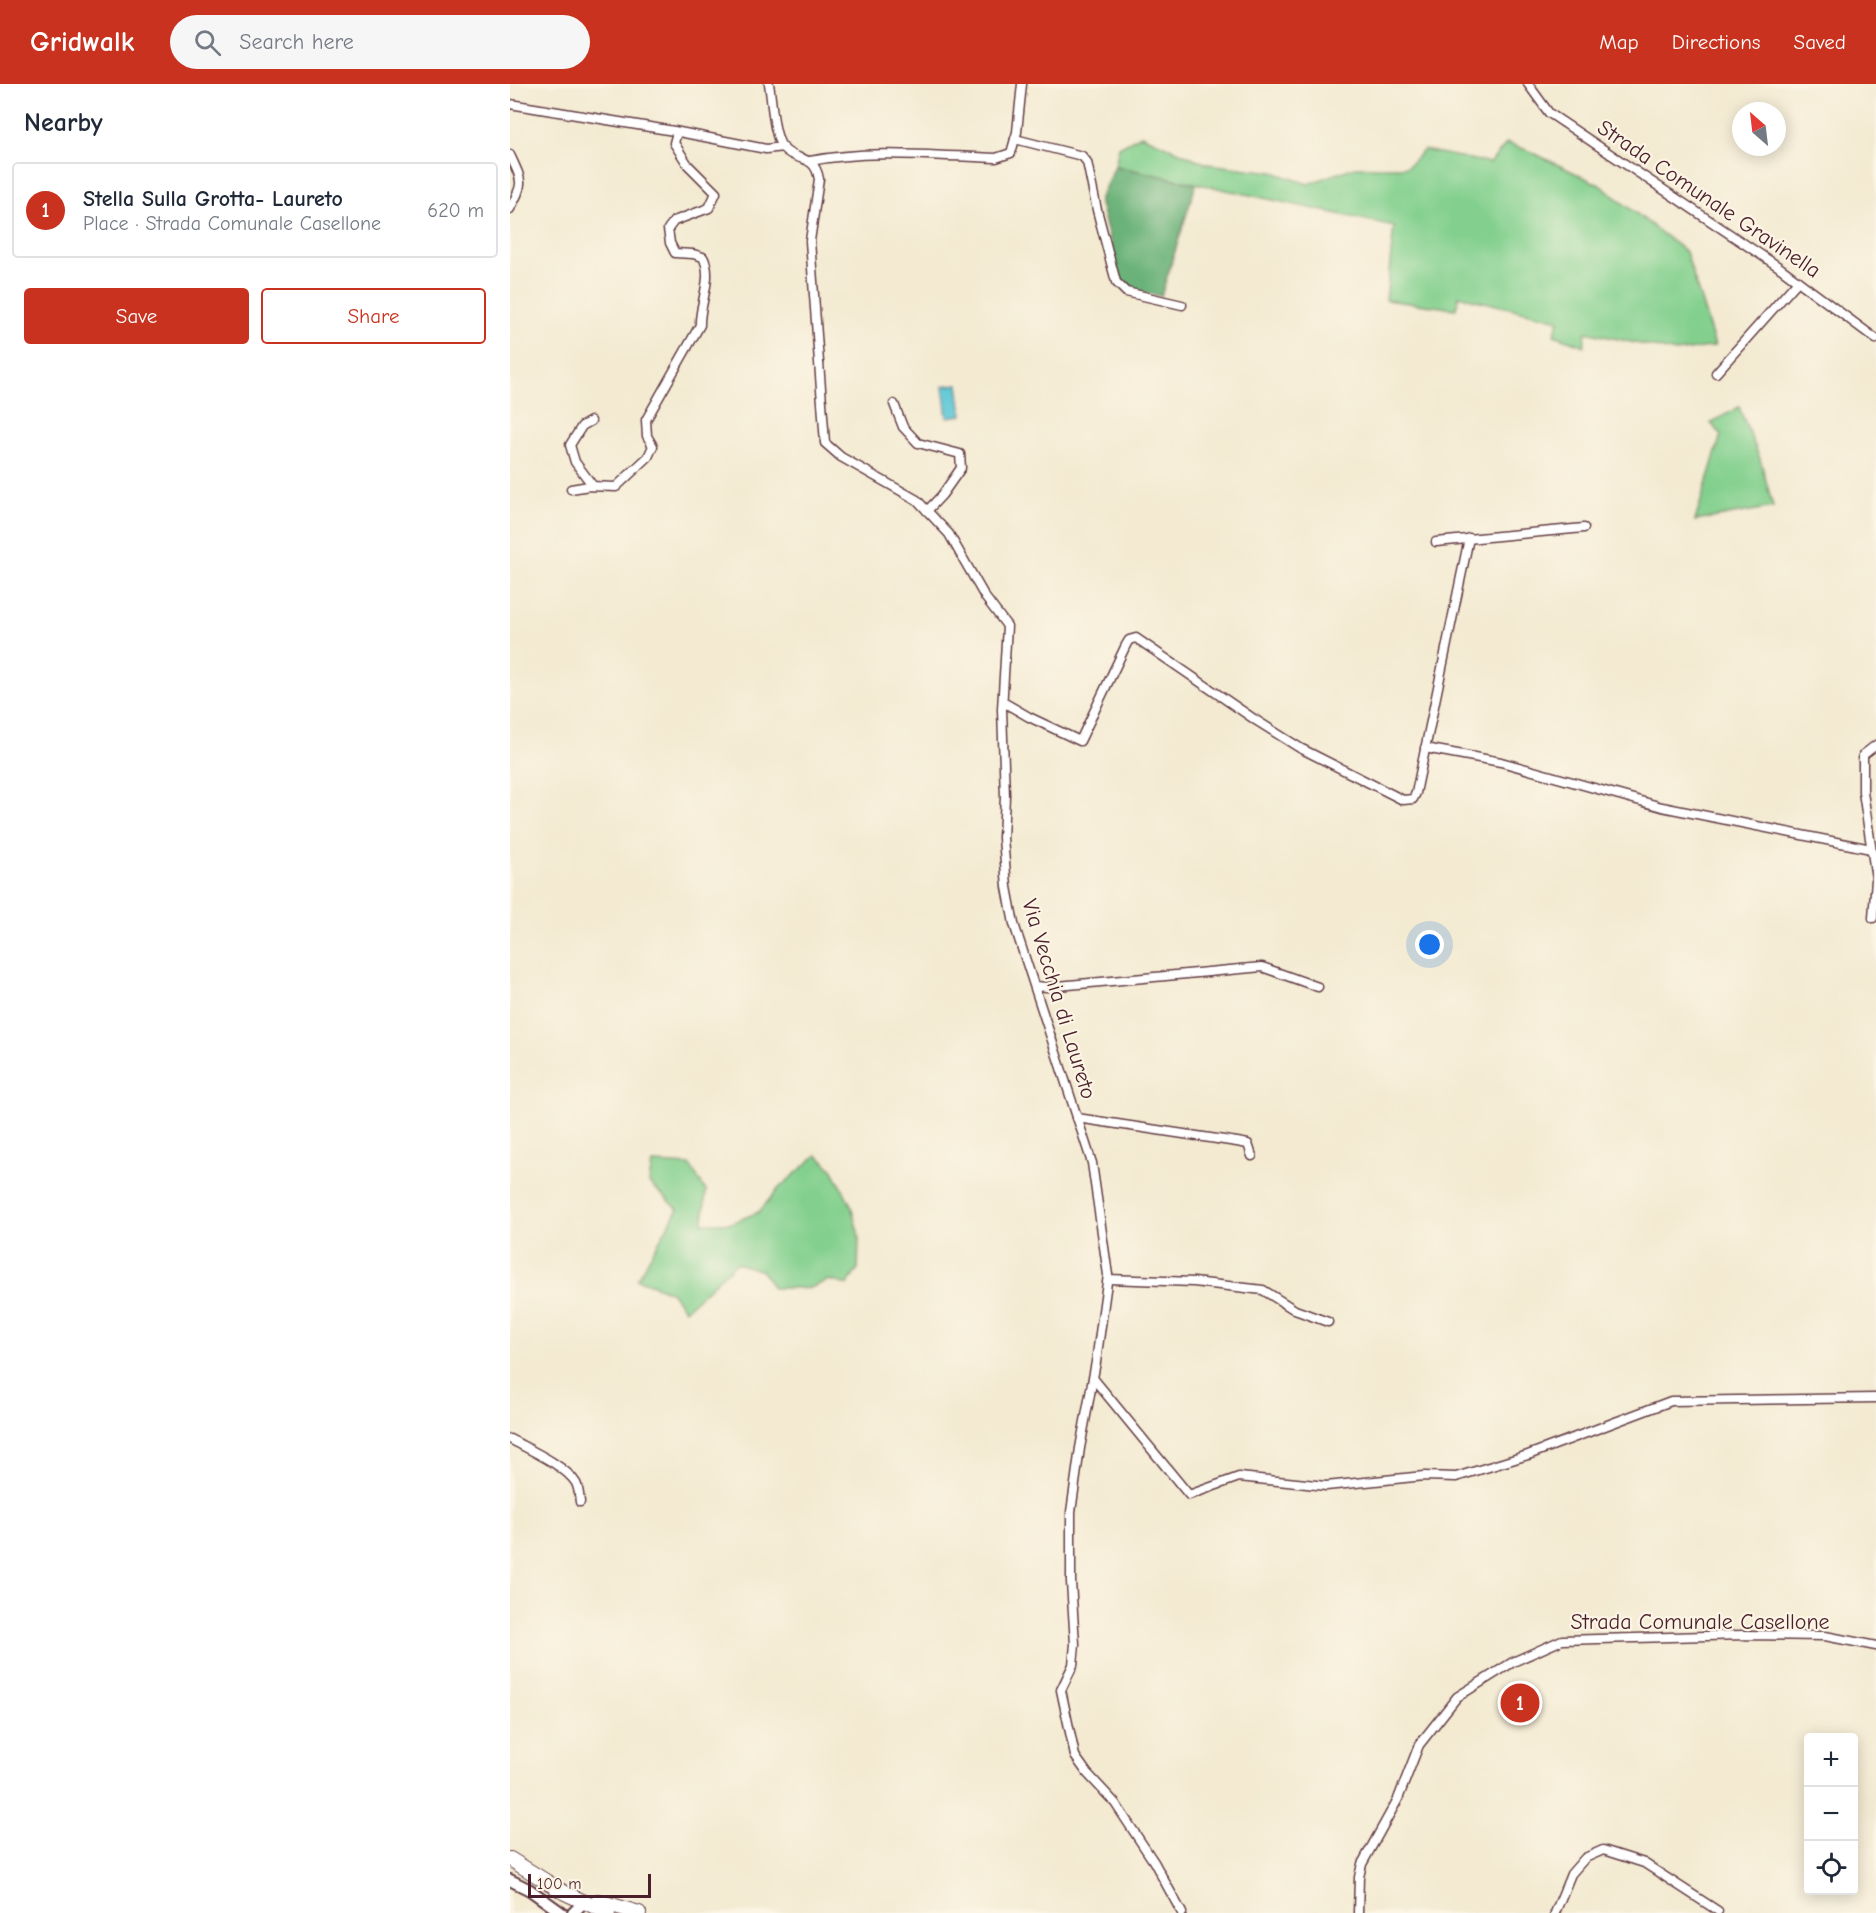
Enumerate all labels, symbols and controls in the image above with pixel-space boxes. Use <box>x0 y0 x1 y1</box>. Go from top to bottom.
search box <box>170 15 590 69</box>
text: Gridwalk <box>30 26 134 58</box>
icon: search <box>191 26 224 59</box>
text: Search here <box>239 29 354 55</box>
text: Map <box>1599 30 1639 54</box>
text: Directions <box>1672 30 1761 54</box>
text: Saved <box>1794 30 1846 54</box>
north arrow <box>1732 102 1786 156</box>
text: Nearby <box>24 108 103 138</box>
street label: Strada Comunale Gravinella <box>1592 115 1826 283</box>
text: Stella Sulla Grotta- Laureto <box>83 186 343 212</box>
text: 1 <box>42 199 49 222</box>
text: 620 m <box>427 199 484 222</box>
text: Place · Strada Comunale Casellone <box>83 212 381 235</box>
button: Save <box>24 288 249 344</box>
button: Share <box>261 288 486 344</box>
street label: Via Vecchia di Laureto <box>1016 896 1102 1102</box>
your location <box>1415 930 1444 959</box>
street label: Strada Comunale Casellone <box>1570 1609 1830 1635</box>
pin: 1 <box>1500 1680 1540 1726</box>
map controls <box>1804 1733 1858 1895</box>
button: + <box>1804 1733 1858 1787</box>
button: − <box>1804 1787 1858 1841</box>
button: locate <box>1804 1841 1858 1895</box>
scale bar <box>528 1871 651 1898</box>
text: 100 m <box>537 1875 581 1893</box>

